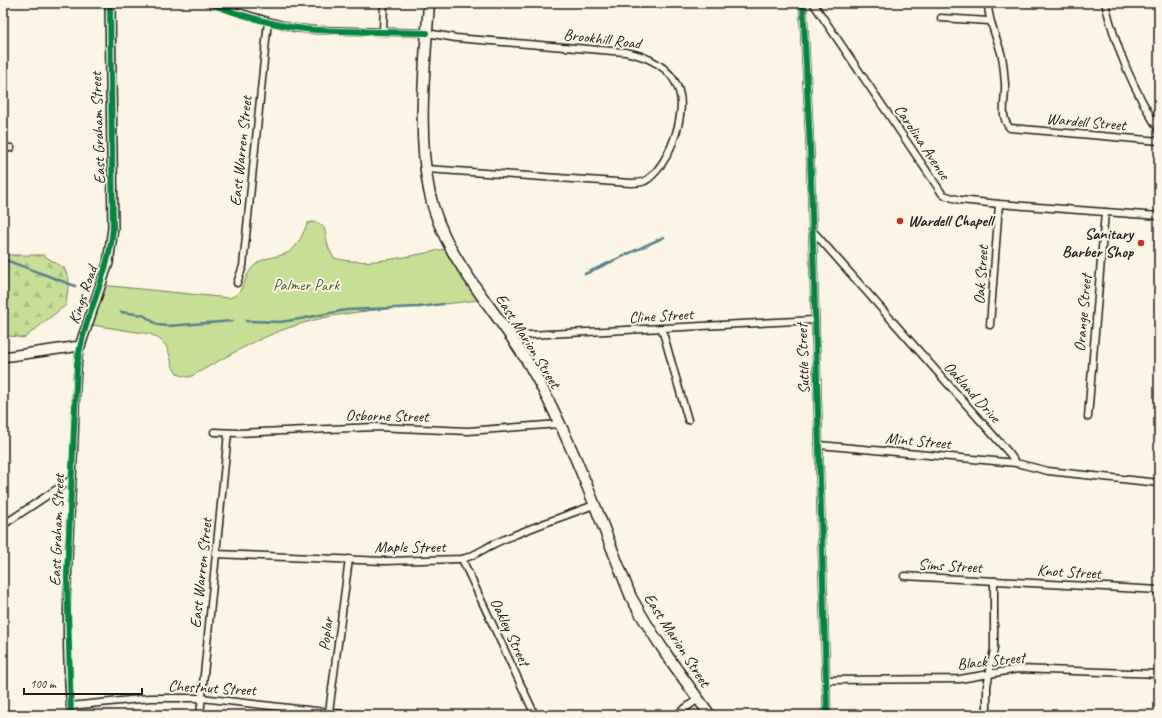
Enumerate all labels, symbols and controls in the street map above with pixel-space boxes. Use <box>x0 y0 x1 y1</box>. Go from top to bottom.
street label: Brookhill Road <box>562 24 644 54</box>
street label: East Graham Street <box>86 70 110 184</box>
street label: East Warren Street <box>225 93 257 207</box>
street label: Carolina Avenue <box>890 101 955 185</box>
street label: Wardell Street <box>1045 109 1128 136</box>
place label: Wardell Chapell <box>908 211 996 231</box>
marker: Wardell Chapell <box>895 216 905 226</box>
place label: Sanitary Barber Shop <box>1062 224 1135 262</box>
marker: Sanitary Barber Shop <box>1136 238 1146 248</box>
street label: Oak Street <box>969 243 993 305</box>
street label: Kings Road <box>64 261 103 327</box>
street label: Orange Street <box>1070 271 1097 352</box>
park label: Palmer Park <box>273 275 340 295</box>
street label: East Marion Street <box>491 290 566 394</box>
street label: Cline Street <box>628 304 695 328</box>
street label: Suttle Street <box>792 321 814 395</box>
street label: Oakland Drive <box>939 357 1006 428</box>
street label: Osborne Street <box>345 405 430 427</box>
street label: Mint Street <box>884 428 953 454</box>
street label: East Graham Street <box>45 472 69 586</box>
street label: East Warren Street <box>185 515 217 629</box>
street label: Maple Street <box>375 537 447 557</box>
street label: Sims Street <box>918 554 984 578</box>
street label: Knot Street <box>1037 560 1103 584</box>
street label: East Marion Street <box>639 589 716 692</box>
street label: Oakley Street <box>486 595 536 672</box>
street label: Poplar <box>314 615 338 652</box>
street label: Black Street <box>956 647 1029 675</box>
scale bar <box>24 670 142 696</box>
text: 100 m <box>30 676 57 692</box>
street label: Chestnut Street <box>168 676 258 700</box>

